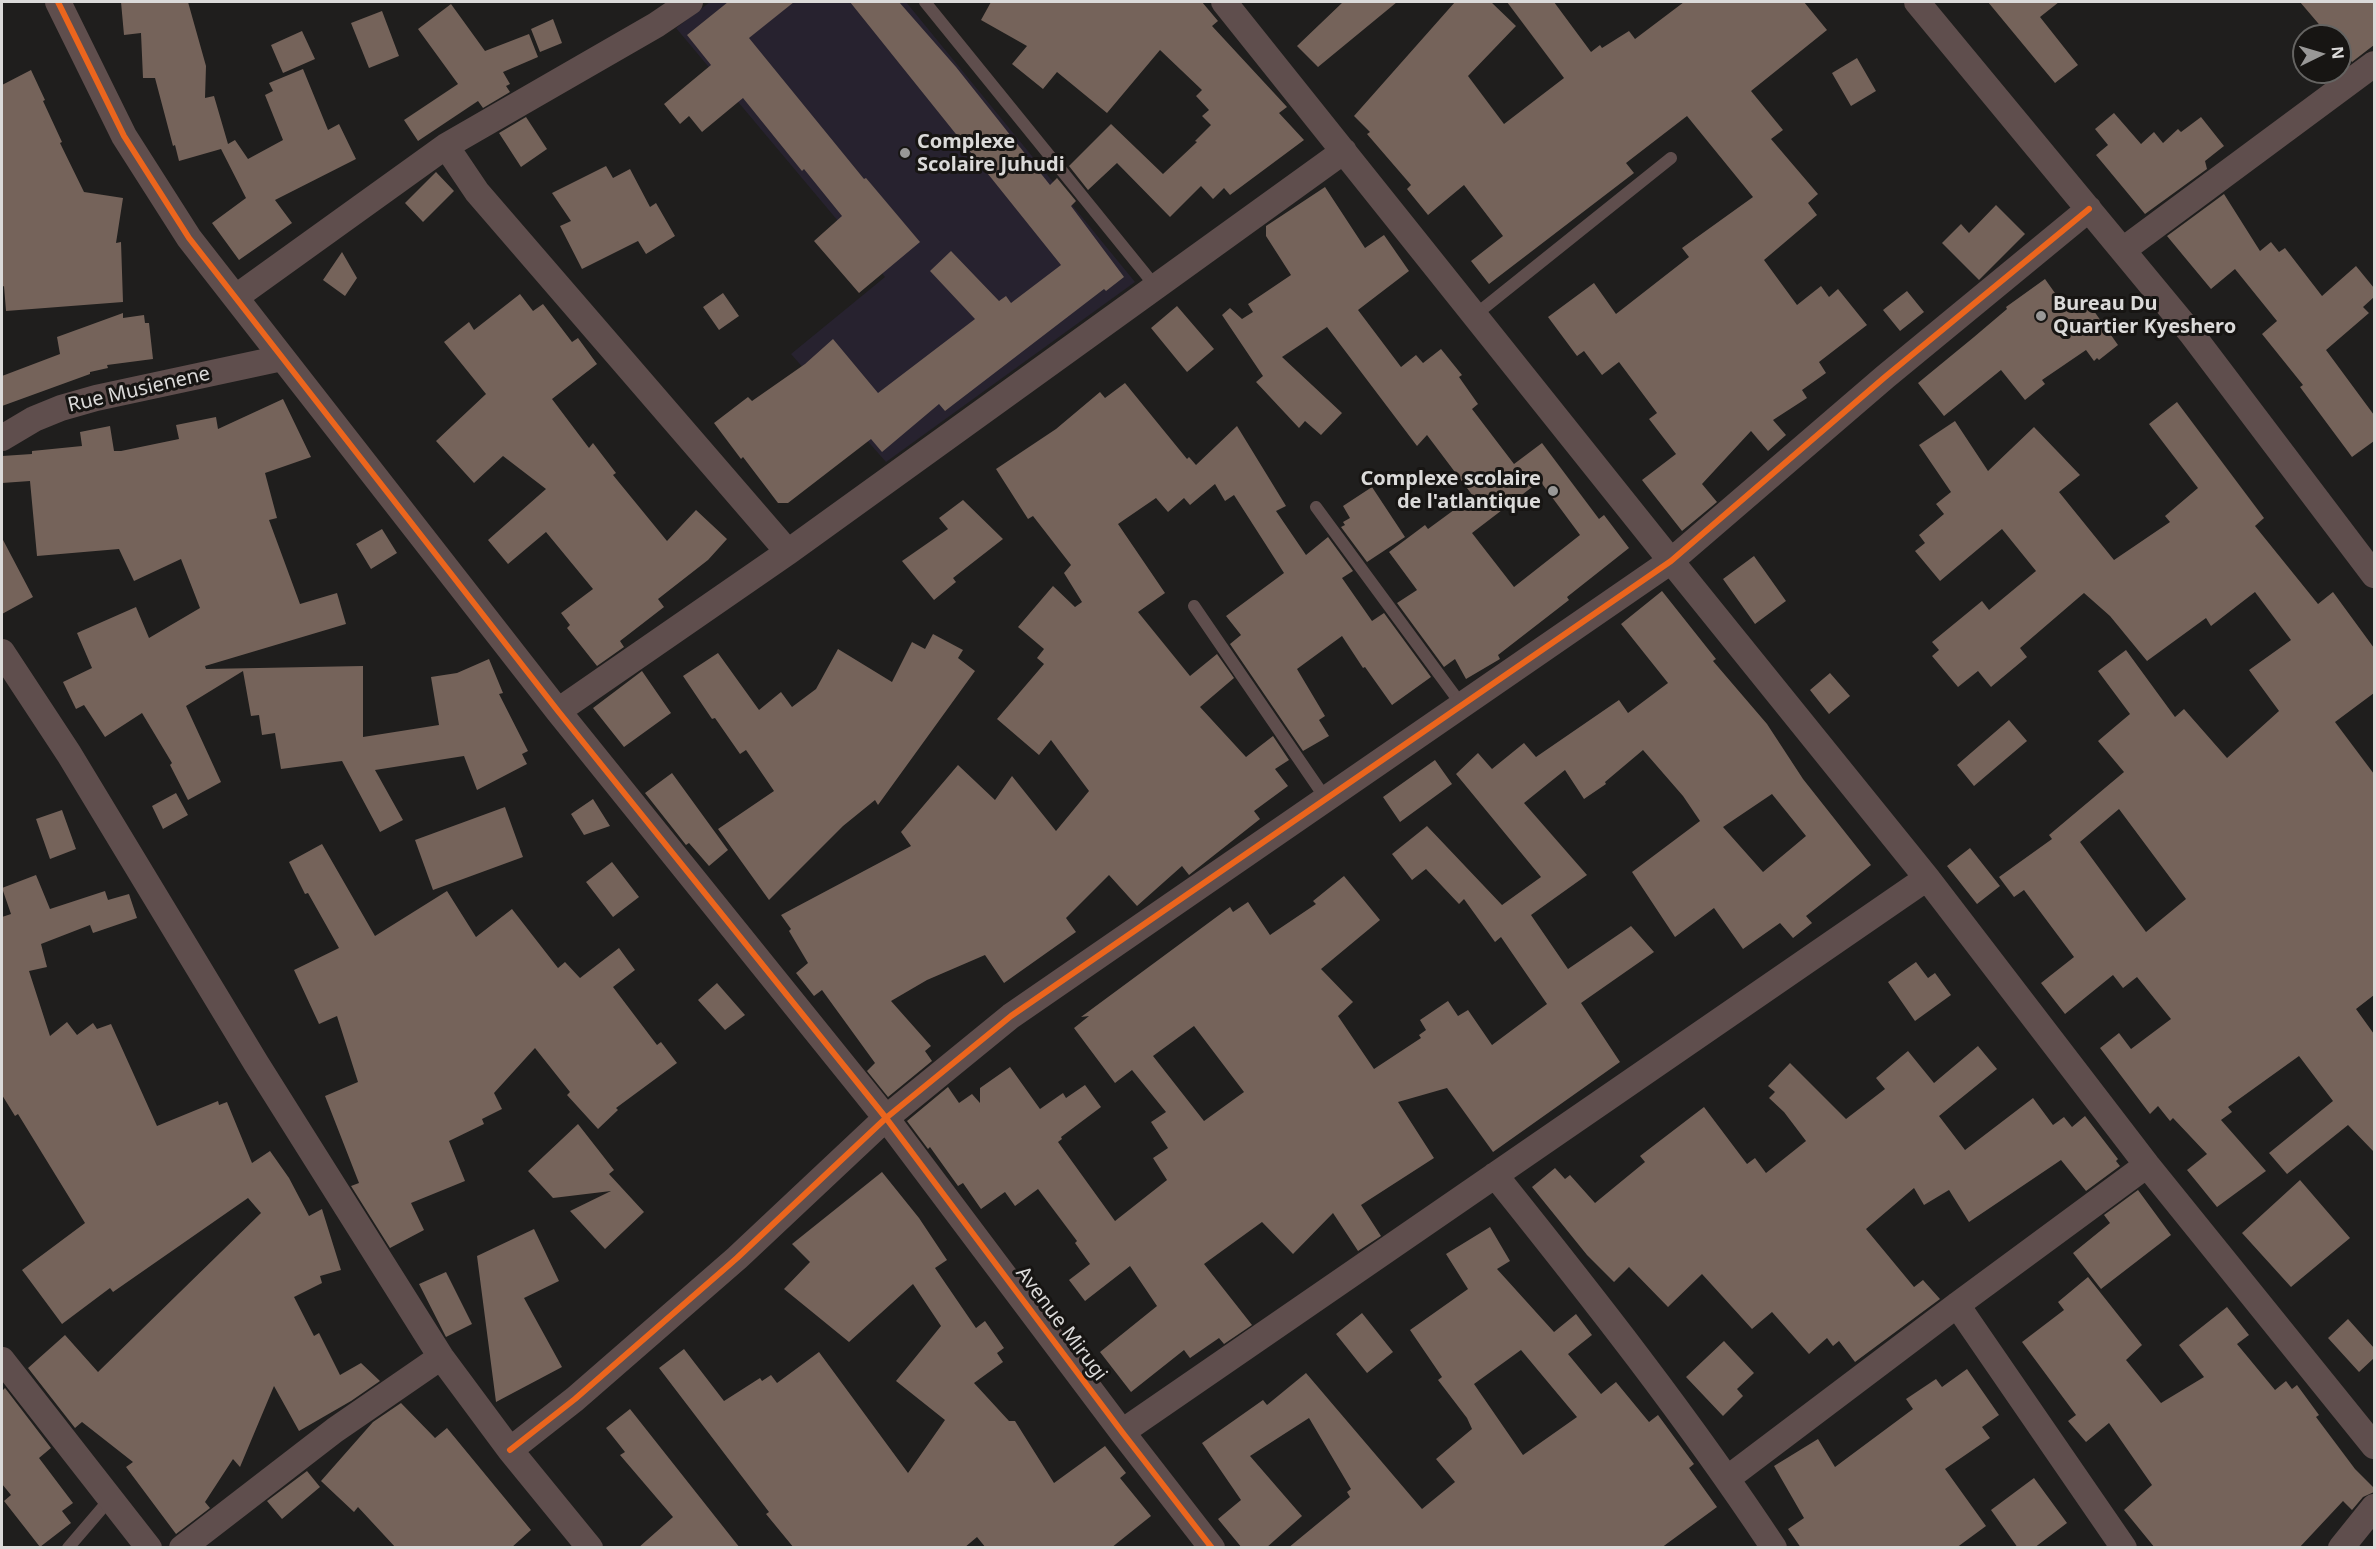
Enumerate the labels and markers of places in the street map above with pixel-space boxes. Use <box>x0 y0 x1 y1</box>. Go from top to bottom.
place label: Complexe Scolaire Juhudi <box>917 130 1065 177</box>
marker: Complexe Scolaire Juhudi <box>898 146 912 160</box>
place label: Bureau Du Quartier Kyeshero <box>2053 292 2236 339</box>
marker: Bureau Du Quartier Kyeshero <box>2034 309 2048 323</box>
place label: Complexe scolaire de l'atlantique <box>1360 467 1541 514</box>
marker: Complexe scolaire de l'atlantique <box>1546 484 1560 498</box>

